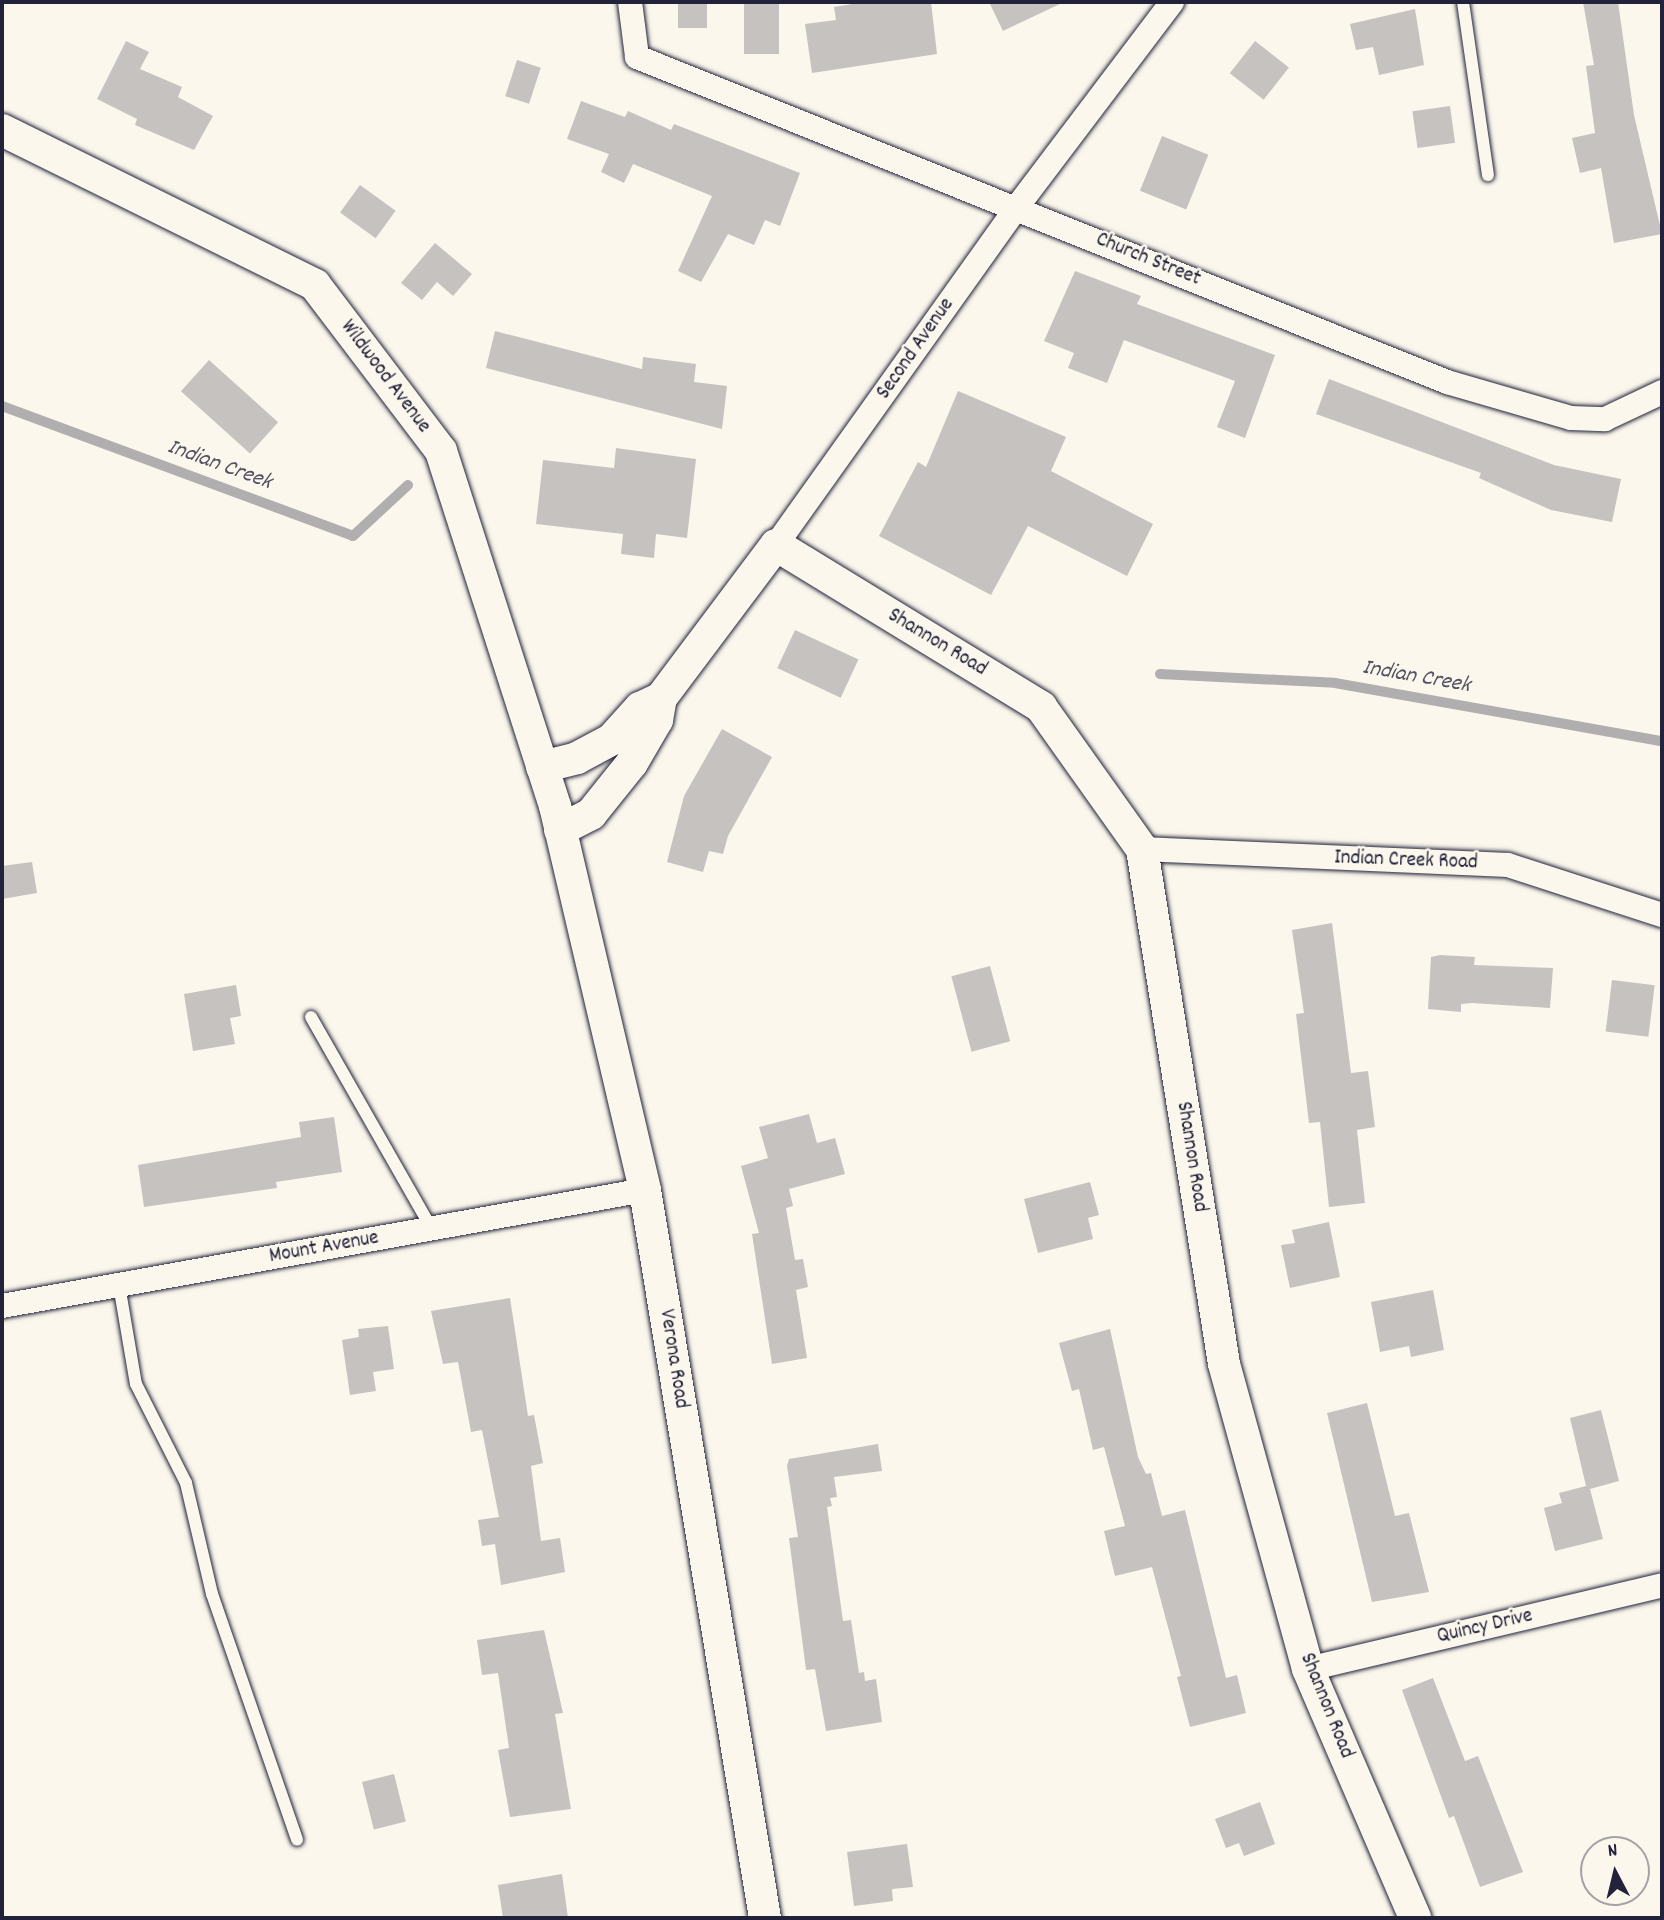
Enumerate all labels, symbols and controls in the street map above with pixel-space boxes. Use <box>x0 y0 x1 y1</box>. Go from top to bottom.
street label: Church Street <box>1092 228 1204 292</box>
street label: Second Avenue <box>872 293 960 405</box>
street label: Wildwood Avenue <box>334 315 436 439</box>
water label: Indian Creek <box>163 434 275 498</box>
street label: Shannon Road <box>883 604 991 682</box>
water label: Indian Creek <box>1360 655 1472 701</box>
street label: Indian Creek Road <box>1334 846 1478 876</box>
street label: Shannon Road <box>1170 1100 1212 1214</box>
street label: Mount Avenue <box>267 1226 381 1270</box>
street label: Verona Road <box>653 1308 693 1410</box>
street label: Quincy Drive <box>1435 1604 1535 1650</box>
street label: Shannon Road <box>1293 1650 1359 1762</box>
north arrow <box>1580 1836 1650 1906</box>
text: N <box>1606 1838 1619 1866</box>

